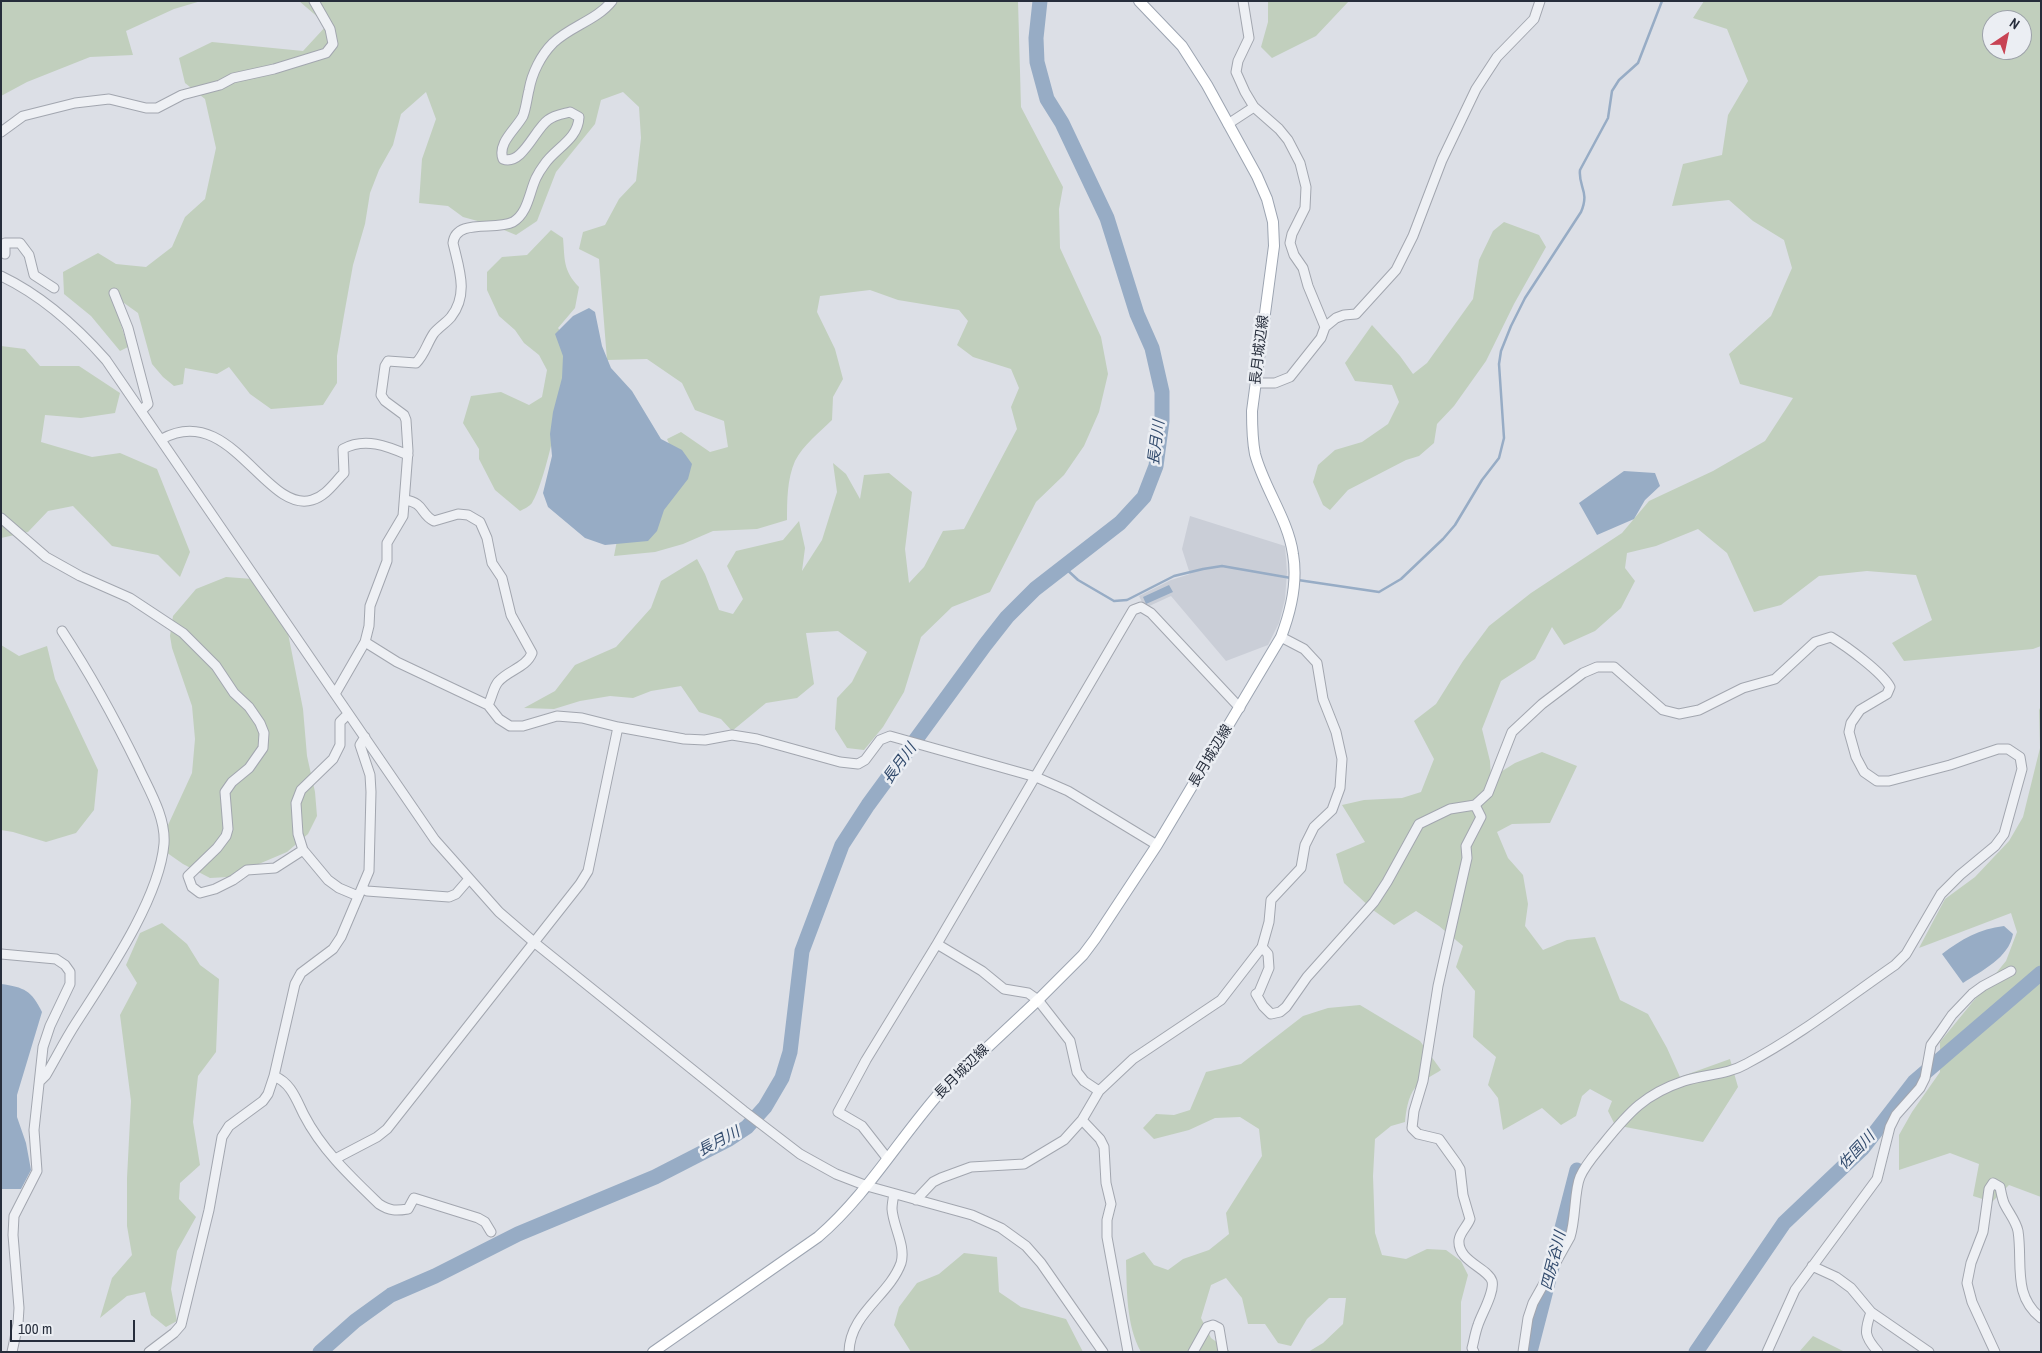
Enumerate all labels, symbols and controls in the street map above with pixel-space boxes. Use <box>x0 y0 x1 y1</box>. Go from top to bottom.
north arrow <box>1982 10 2032 60</box>
text: N <box>2006 14 2023 33</box>
street label: 長月城辺線 <box>1247 314 1273 386</box>
water label: 長月川 <box>1145 420 1169 466</box>
street label: 長月城辺線 <box>1186 722 1236 790</box>
water label: 長月川 <box>879 741 921 787</box>
street label: 長月城辺線 <box>931 1041 993 1103</box>
water label: 長月川 <box>695 1123 743 1161</box>
water label: 佐国川 <box>1835 1128 1879 1174</box>
water label: 四尻谷川 <box>1538 1230 1570 1292</box>
scale bar <box>12 1310 138 1342</box>
text: 100 m <box>18 1318 52 1339</box>

